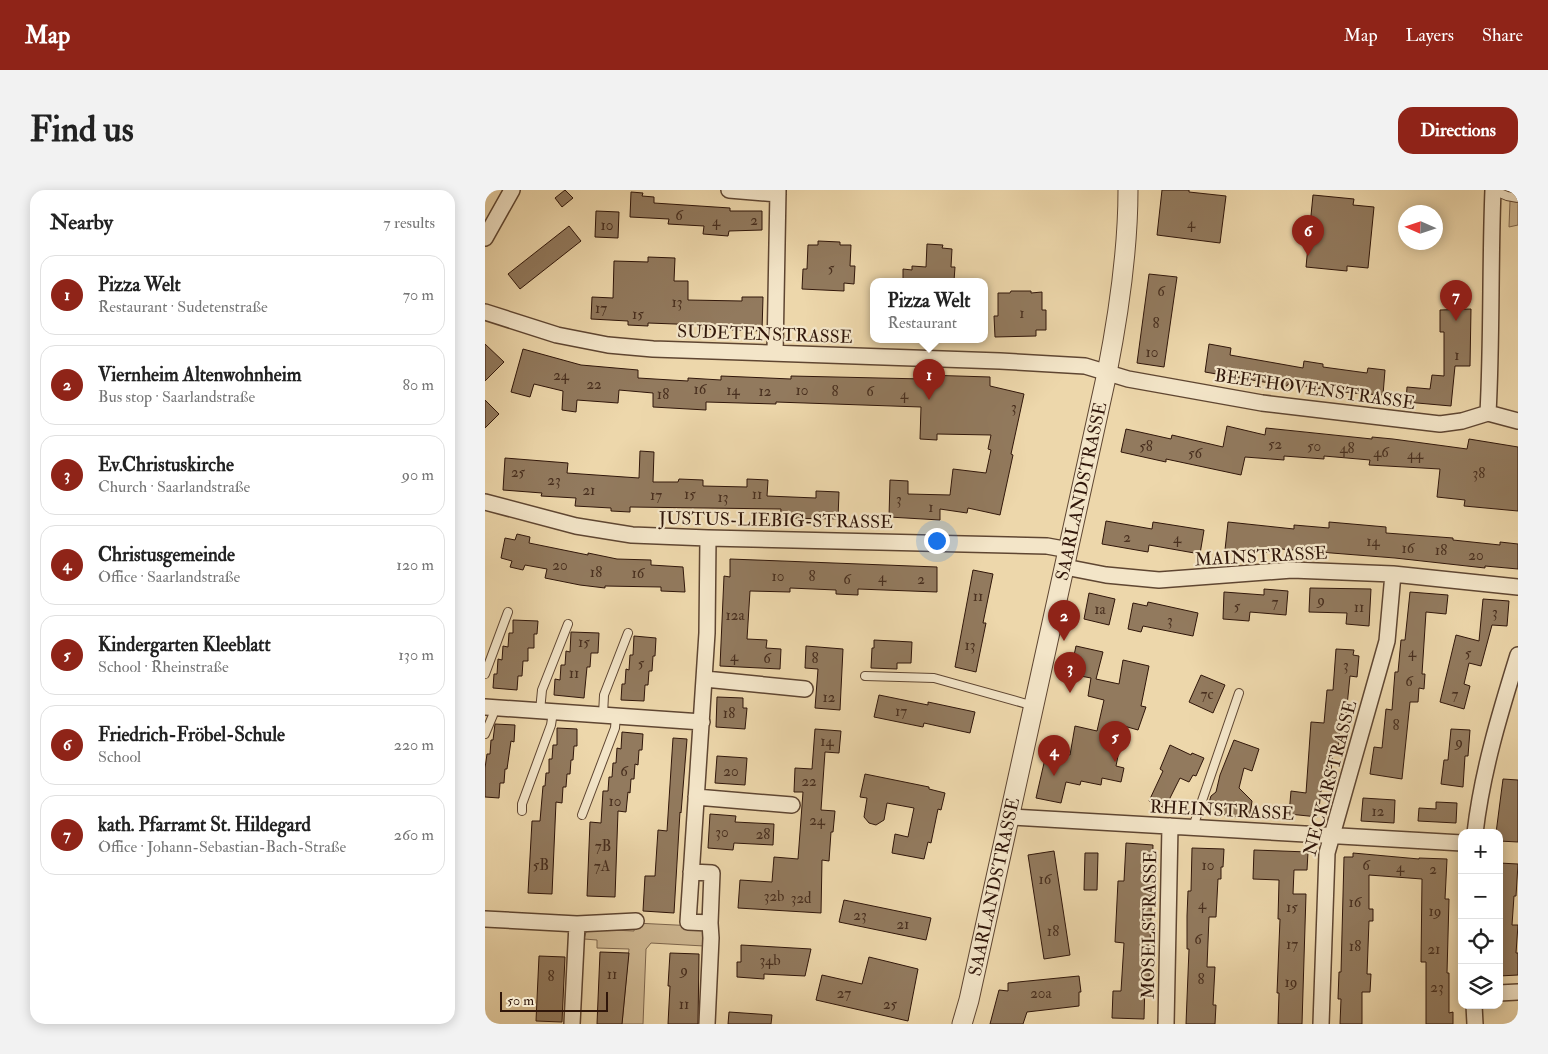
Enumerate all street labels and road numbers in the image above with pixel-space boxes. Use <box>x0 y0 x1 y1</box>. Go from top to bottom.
street label: SUDETENSTRASSE <box>677 320 853 349</box>
street label: BEETHOVENSTRASSE <box>1213 364 1417 415</box>
street label: SAARLANDSTRASSE <box>1051 400 1112 583</box>
street label: JUSTUS-LIEBIG-STRASSE <box>658 507 893 534</box>
street label: MAINSTRASSE <box>1194 542 1328 571</box>
street label: NECKARSTRASSE <box>1299 698 1362 858</box>
street label: SAARLANDSTRASSE <box>964 795 1025 978</box>
street label: RHEINSTRASSE <box>1149 795 1295 826</box>
street label: MOSELSTRASSE <box>1137 851 1162 999</box>

